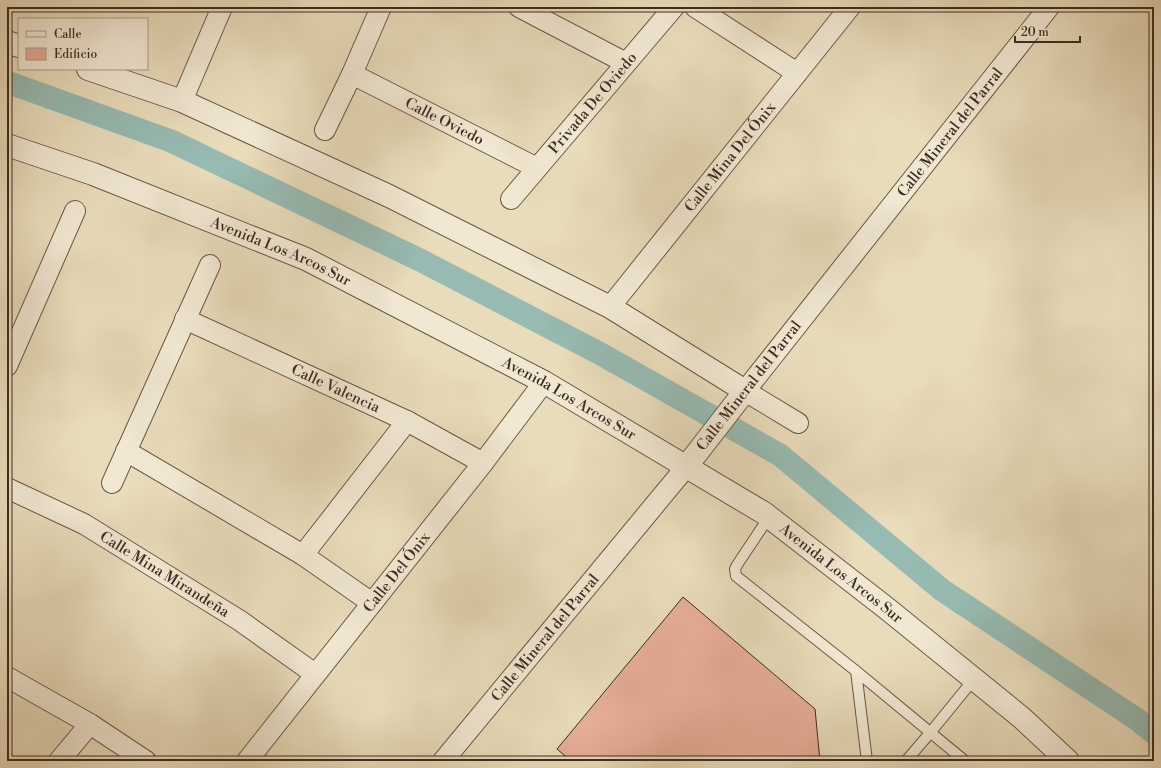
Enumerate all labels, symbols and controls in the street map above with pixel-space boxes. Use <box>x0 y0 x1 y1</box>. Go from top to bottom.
legend <box>18 18 148 70</box>
scale bar <box>1015 18 1080 44</box>
text: 20 m <box>1021 25 1049 40</box>
text: Calle <box>54 27 81 42</box>
text: Edificio <box>54 47 97 62</box>
street label: Privada De Oviedo <box>544 48 641 158</box>
street label: Calle Mineral del Parral <box>893 63 1007 201</box>
street label: Calle Oviedo <box>402 93 487 149</box>
street label: Calle Mina Del Ónix <box>680 98 780 216</box>
street label: Avenida Los Arcos Sur <box>207 212 355 290</box>
street label: Calle Mineral del Parral <box>692 317 806 455</box>
street label: Avenida Los Arcos Sur <box>498 352 640 445</box>
street label: Calle Valencia <box>288 360 384 417</box>
street label: Avenida Los Arcos Sur <box>775 518 907 628</box>
street label: Calle Mina Mirandeña <box>96 527 234 622</box>
street label: Calle Del Ónix <box>359 528 435 616</box>
street label: Calle Mineral del Parral <box>487 570 604 705</box>

